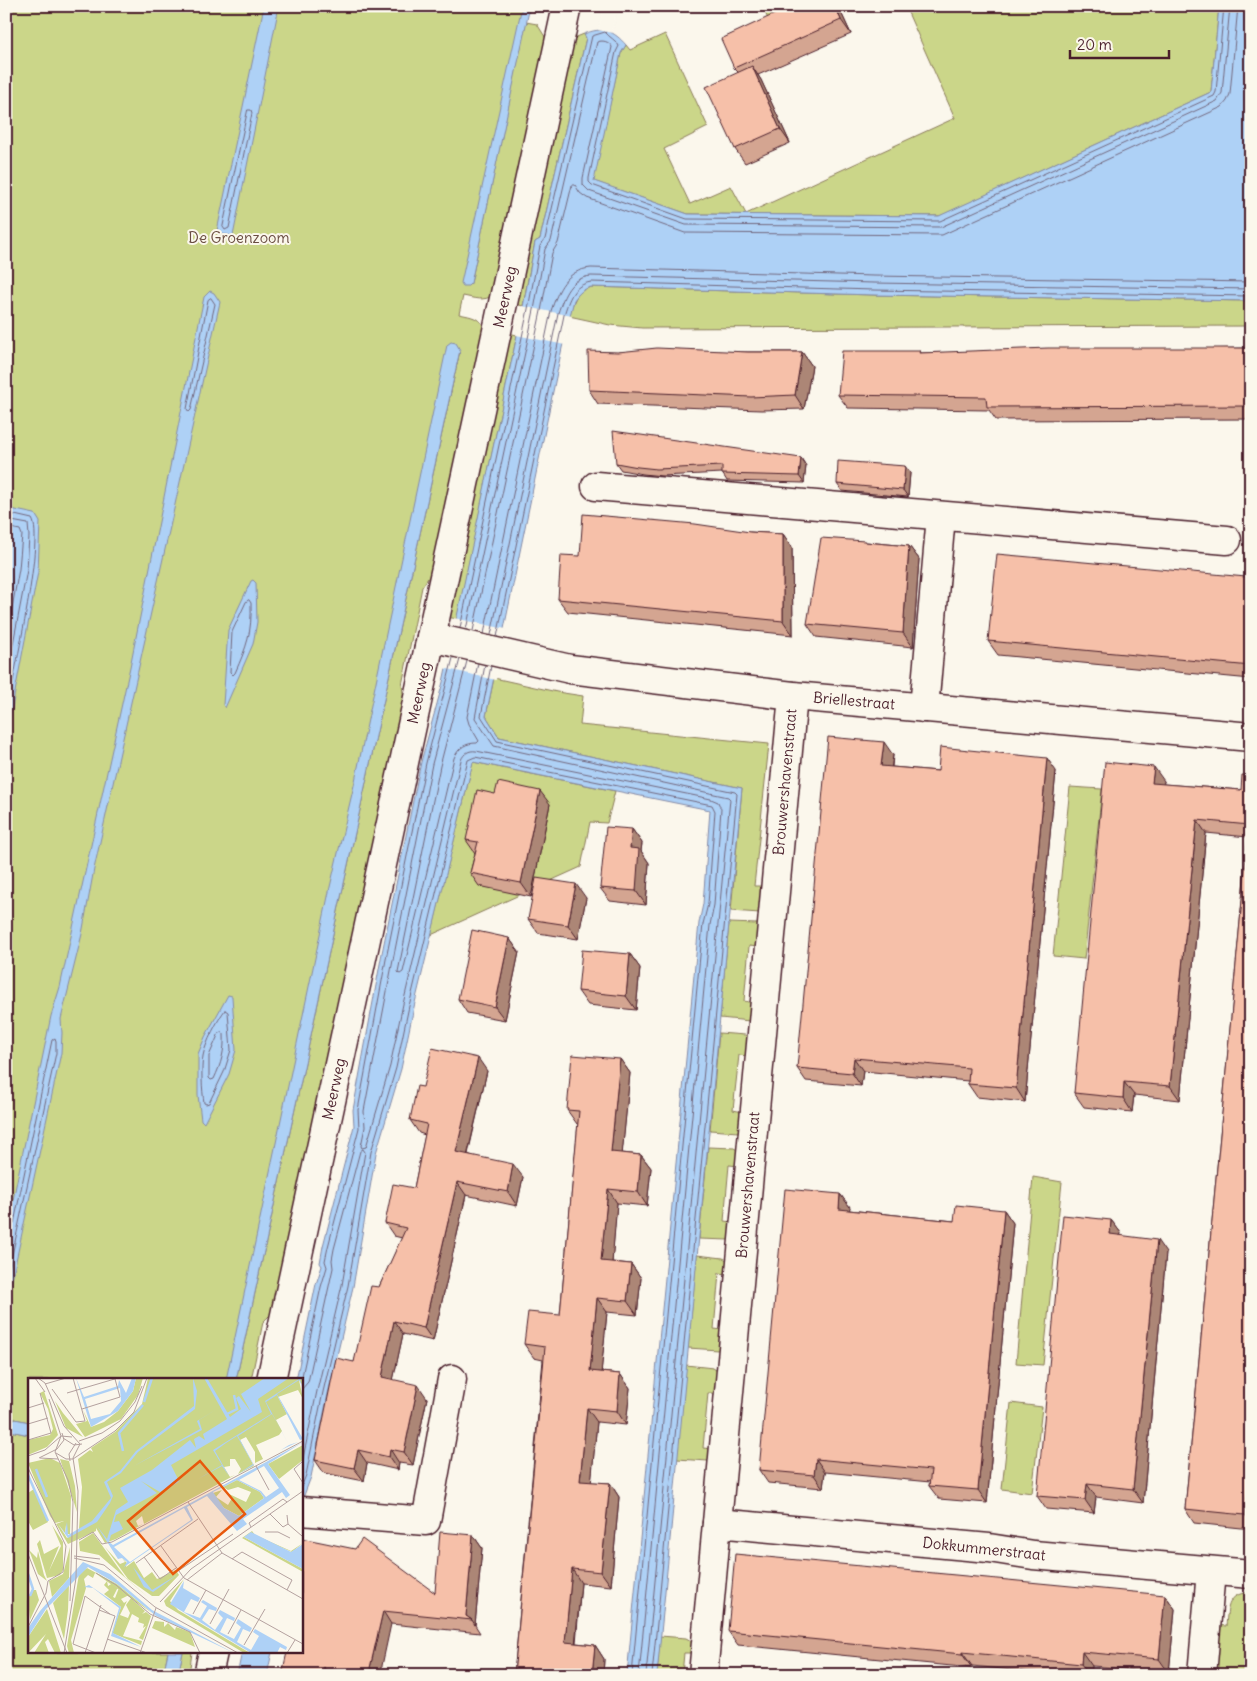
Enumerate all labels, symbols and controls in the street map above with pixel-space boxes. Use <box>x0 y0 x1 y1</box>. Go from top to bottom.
scale bar <box>1070 28 1168 60</box>
text: 20 m <box>1077 35 1112 54</box>
park label: De Groenzoom <box>188 228 290 247</box>
street label: Meerweg <box>489 264 520 329</box>
street label: Meerweg <box>403 660 434 725</box>
street label: Briellestraat <box>812 687 896 714</box>
street label: Brouwershavenstraat <box>769 708 800 856</box>
street label: Meerweg <box>318 1056 349 1121</box>
street label: Brouwershavenstraat <box>732 1111 763 1259</box>
inset map <box>28 1378 302 1654</box>
street label: Dokkummerstraat <box>922 1533 1047 1564</box>

